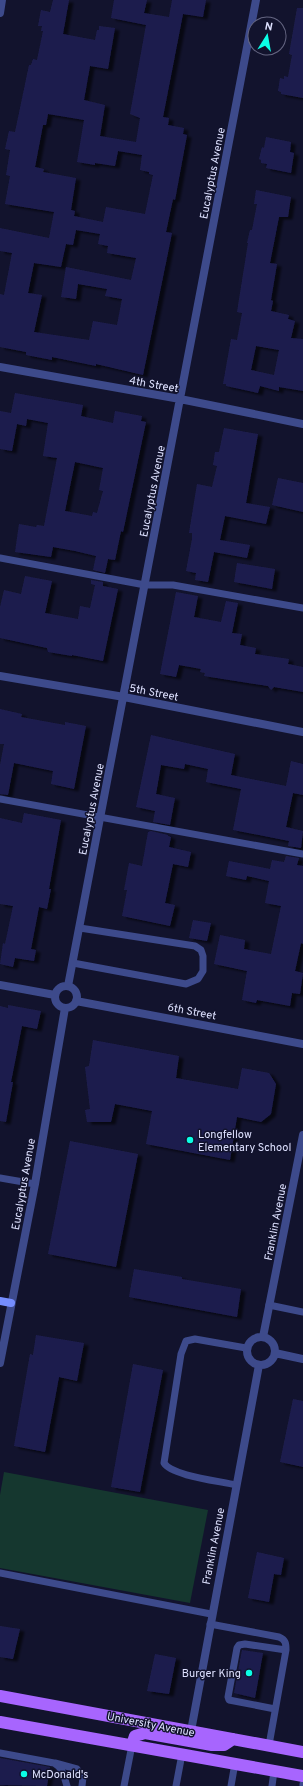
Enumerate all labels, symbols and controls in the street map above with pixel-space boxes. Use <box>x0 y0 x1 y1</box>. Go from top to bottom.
north arrow <box>247 16 287 56</box>
text: N <box>264 20 274 35</box>
street label: Eucalyptus Avenue <box>197 126 229 220</box>
street label: 4th Street <box>128 374 180 396</box>
street label: Eucalyptus Avenue <box>137 444 169 538</box>
street label: 5th Street <box>128 681 180 705</box>
street label: Eucalyptus Avenue <box>76 762 108 856</box>
street label: 6th Street <box>166 1000 217 1024</box>
place label: Longfellow Elementary School <box>198 1128 291 1155</box>
marker: Longfellow Elementary School <box>185 1135 195 1145</box>
street label: Eucalyptus Avenue <box>9 1137 39 1231</box>
street label: Franklin Avenue <box>262 1182 290 1262</box>
street label: Franklin Avenue <box>200 1506 228 1586</box>
place label: Burger King <box>182 1667 241 1681</box>
marker: Burger King <box>244 1668 254 1678</box>
street label: University Avenue <box>106 1710 196 1740</box>
place label: McDonald's <box>32 1768 88 1782</box>
marker: McDonald's <box>19 1769 29 1779</box>

